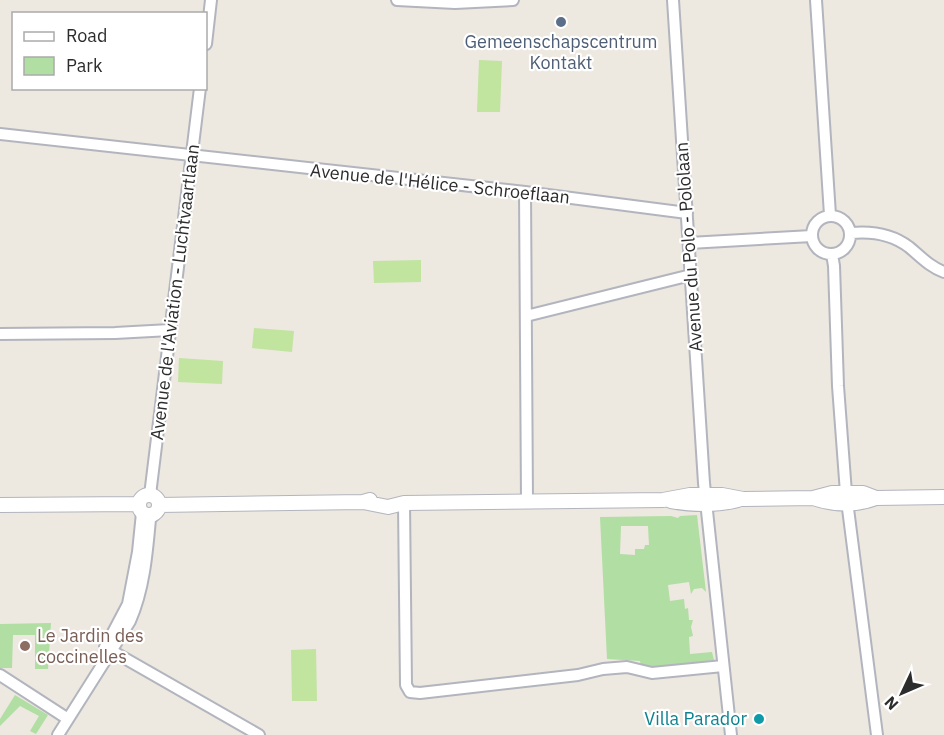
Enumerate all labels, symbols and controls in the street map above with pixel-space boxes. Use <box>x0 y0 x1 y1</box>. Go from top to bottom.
legend <box>12 12 207 90</box>
marker: Gemeenschapscentrum Kontakt <box>554 15 568 29</box>
text: Road <box>66 24 107 47</box>
place label: Gemeenschapscentrum Kontakt <box>465 30 657 74</box>
text: Park <box>66 54 103 77</box>
street label: Avenue du Polo - Pololaan <box>670 141 707 353</box>
street label: Avenue de l'Aviation - Luchtvaartlaan <box>145 143 204 441</box>
street label: Avenue de l'Hélice - Schroeflaan <box>309 158 571 209</box>
place label: Le Jardin des coccinelles <box>37 624 144 668</box>
marker: Le Jardin des coccinelles <box>18 639 32 653</box>
north arrow <box>872 663 932 723</box>
text: N <box>880 692 902 715</box>
place label: Villa Parador <box>644 707 747 730</box>
marker: Villa Parador <box>752 712 766 726</box>

